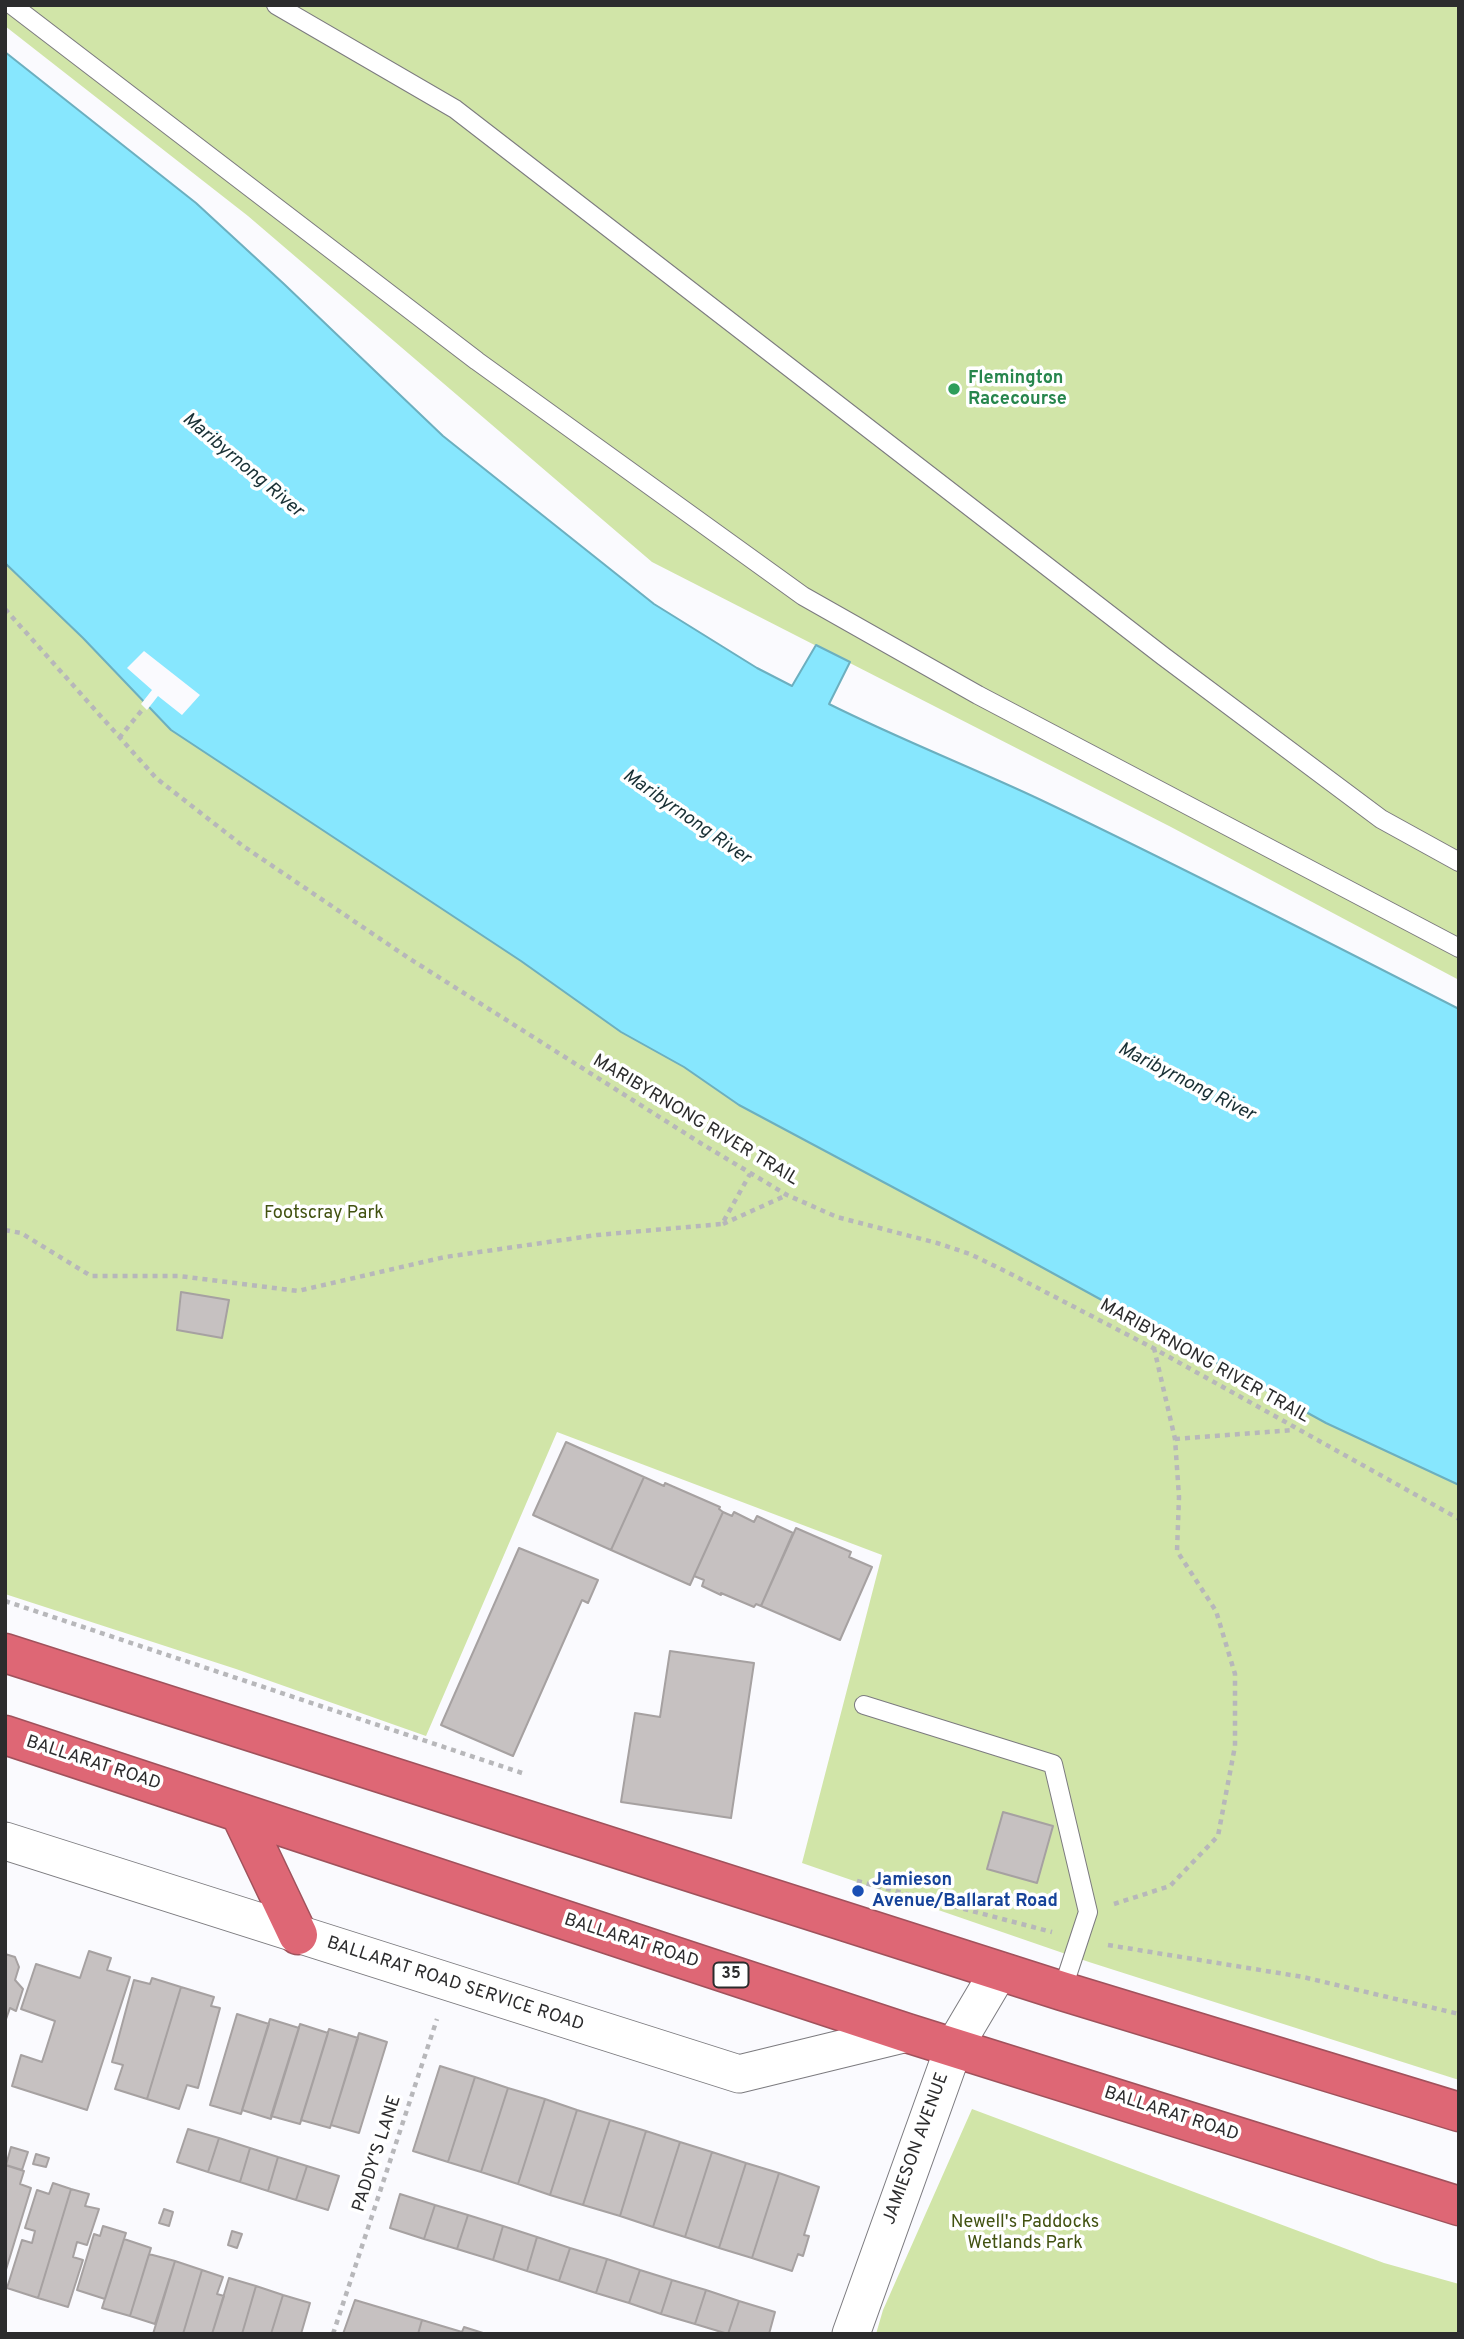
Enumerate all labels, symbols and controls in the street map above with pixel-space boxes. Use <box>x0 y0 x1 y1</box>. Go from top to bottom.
place label: Flemington Racecourse <box>968 368 1067 410</box>
marker: Flemington Racecourse <box>946 381 962 397</box>
water label: Maribyrnong River <box>177 409 307 523</box>
water label: Maribyrnong River <box>618 765 754 871</box>
water label: Maribyrnong River <box>1114 1039 1258 1127</box>
street label: MARIBYRNONG RIVER TRAIL <box>588 1051 802 1191</box>
park label: Footscray Park <box>264 1203 384 1225</box>
street label: MARIBYRNONG RIVER TRAIL <box>1096 1295 1312 1429</box>
street label: BALLARAT ROAD <box>23 1732 163 1796</box>
place label: Jamieson Avenue/Ballarat Road <box>872 1870 1058 1912</box>
marker: Jamieson Avenue/Ballarat Road <box>850 1883 866 1899</box>
street label: BALLARAT ROAD <box>561 1910 701 1974</box>
street label: BALLARAT ROAD SERVICE ROAD <box>324 1933 586 2037</box>
road number: 35 <box>714 1963 748 1988</box>
street label: JAMIESON AVENUE <box>879 2070 955 2228</box>
street label: BALLARAT ROAD <box>1101 2083 1241 2147</box>
street label: PADDY'S LANE <box>349 2093 407 2215</box>
park label: Newell's Paddocks Wetlands Park <box>951 2212 1099 2254</box>

